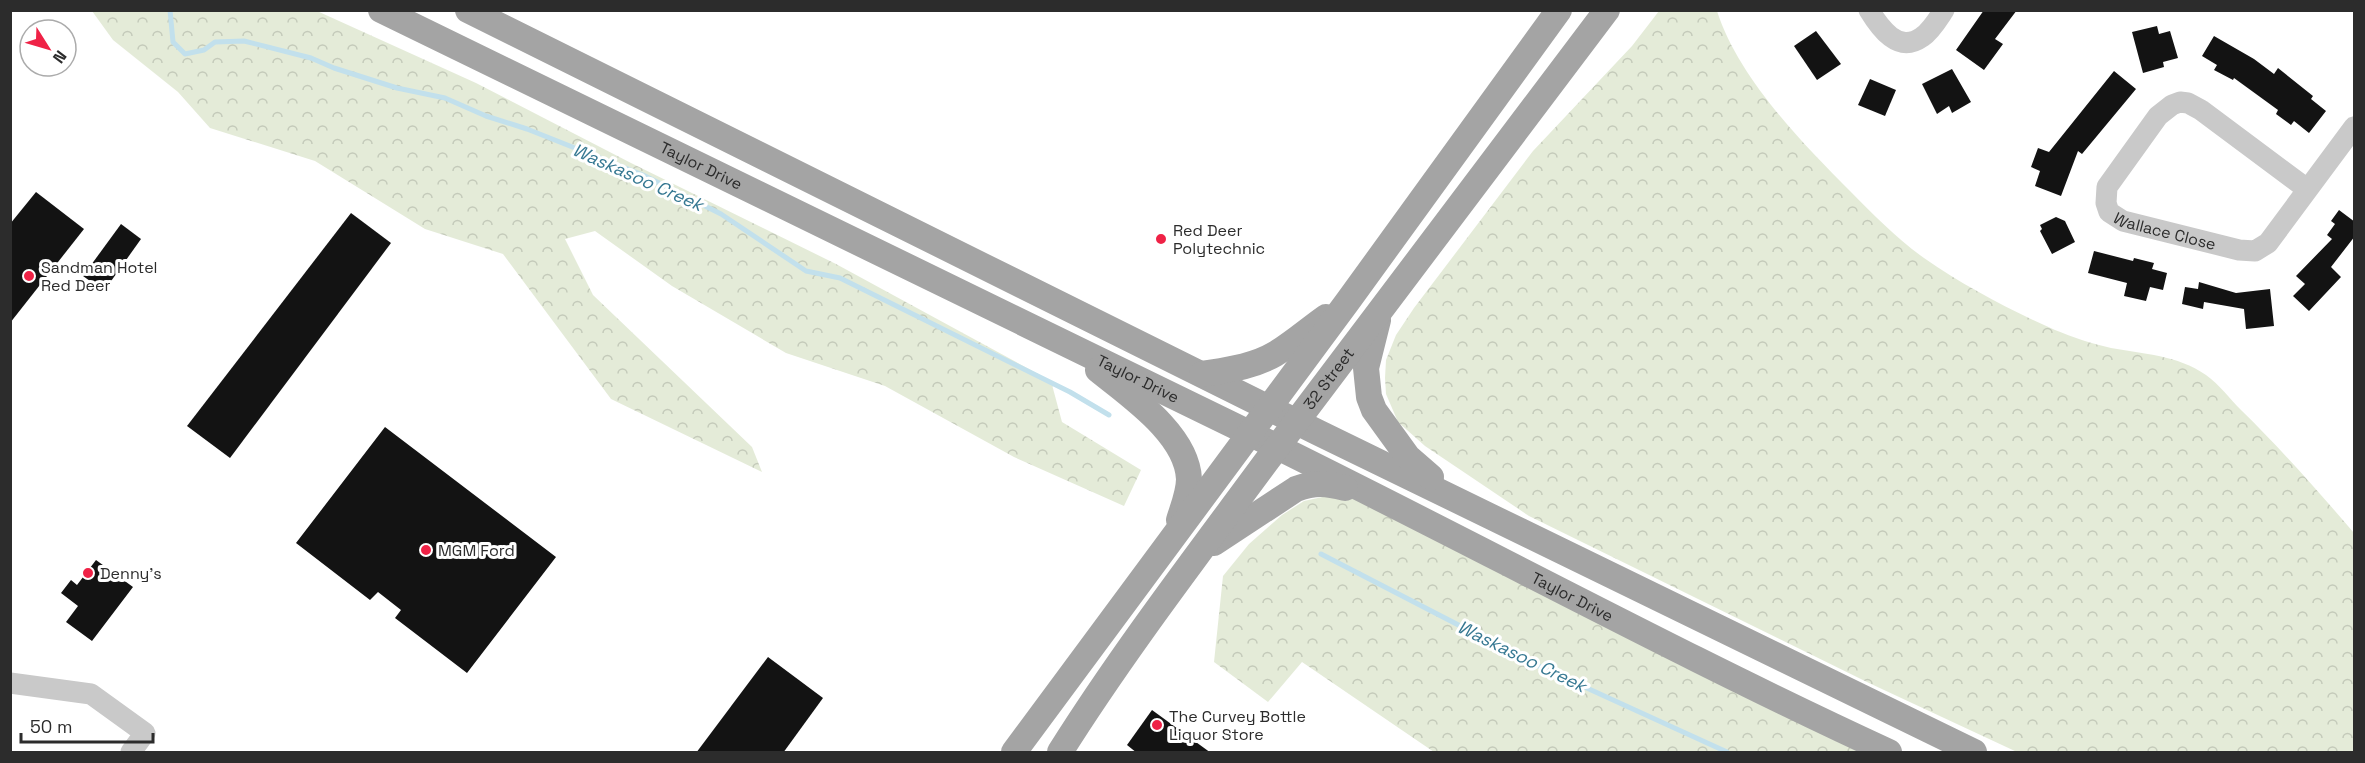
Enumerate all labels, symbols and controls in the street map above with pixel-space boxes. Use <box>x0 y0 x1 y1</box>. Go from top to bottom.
north arrow <box>18 18 78 78</box>
text: N <box>48 46 71 67</box>
street label: Taylor Drive <box>657 136 746 194</box>
water label: Waskasoo Creek <box>569 138 709 217</box>
street label: Wallace Close <box>2109 207 2218 254</box>
place label: Red Deer Polytechnic <box>1173 220 1265 259</box>
marker: Red Deer Polytechnic <box>1154 232 1168 246</box>
place label: Sandman Hotel Red Deer <box>41 257 158 296</box>
marker: Sandman Hotel Red Deer <box>22 269 36 283</box>
street label: 32 Street <box>1298 343 1359 414</box>
street label: Taylor Drive <box>1093 349 1183 408</box>
place label: MGM Ford <box>438 540 515 561</box>
marker: MGM Ford <box>419 543 433 557</box>
place label: Denny's <box>100 563 162 584</box>
marker: Denny's <box>81 566 95 580</box>
street label: Taylor Drive <box>1528 567 1617 626</box>
water label: Waskasoo Creek <box>1454 615 1592 698</box>
scale bar <box>21 706 153 744</box>
place label: The Curvey Bottle Liquor Store <box>1169 706 1306 745</box>
text: 50 m <box>30 715 72 738</box>
marker: The Curvey Bottle Liquor Store <box>1150 718 1164 732</box>

